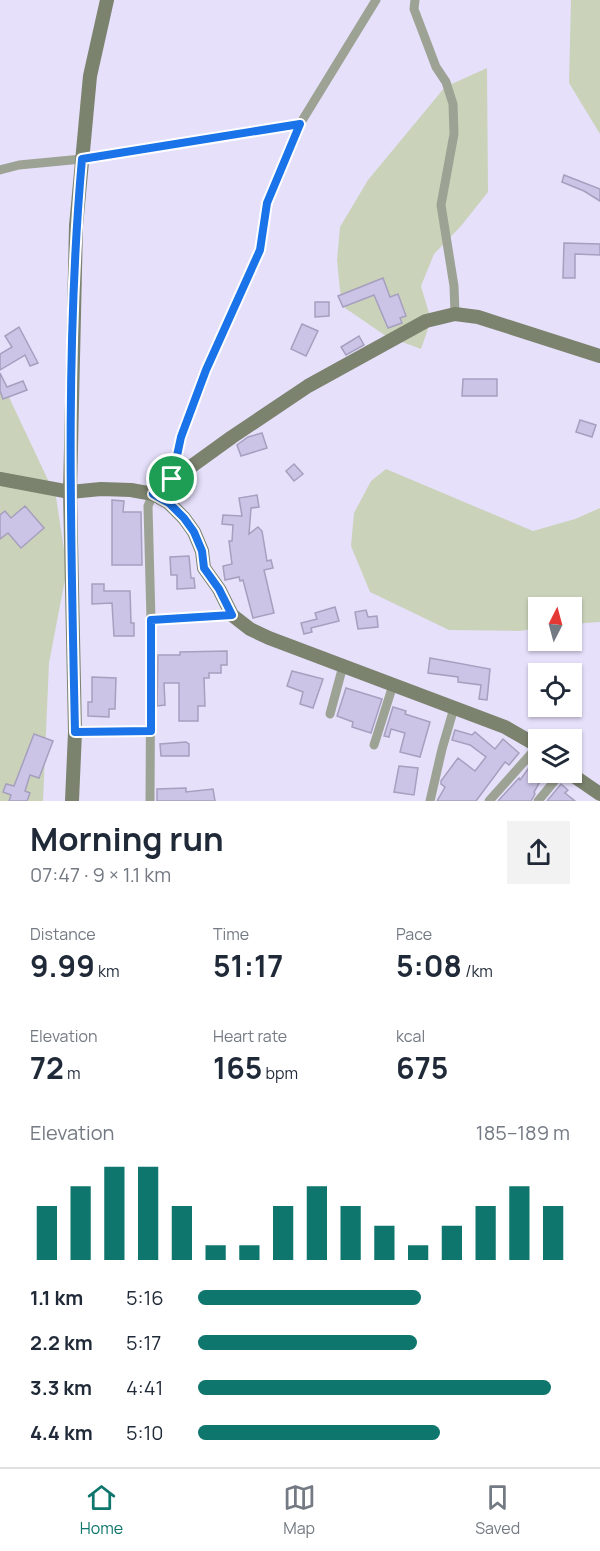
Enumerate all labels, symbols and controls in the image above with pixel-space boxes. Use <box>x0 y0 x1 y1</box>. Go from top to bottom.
pin <box>146 453 197 504</box>
icon: arrive <box>155 462 188 495</box>
north arrow <box>528 597 582 651</box>
map controls <box>528 597 582 783</box>
button: locate <box>528 663 582 717</box>
button: layers <box>528 729 582 783</box>
text: Morning run <box>30 816 224 861</box>
button: share <box>507 821 570 884</box>
text: 07:47 · 9 × 1.1 km <box>30 861 171 888</box>
text: Distance <box>30 923 96 945</box>
text: Time <box>213 923 249 945</box>
text: Pace <box>396 923 432 945</box>
text: 9.99 <box>30 945 95 986</box>
text: 51:17 <box>213 945 283 986</box>
text: 5:08 <box>396 945 462 986</box>
text: km <box>95 960 120 982</box>
text: /km <box>462 960 493 982</box>
text: Elevation <box>30 1025 98 1047</box>
text: Heart rate <box>213 1025 287 1047</box>
text: kcal <box>396 1025 425 1047</box>
text: 72 <box>30 1047 64 1088</box>
text: 165 <box>213 1047 262 1088</box>
text: 675 <box>396 1047 448 1088</box>
text: m <box>64 1062 81 1084</box>
text: bpm <box>262 1062 298 1084</box>
text: Elevation <box>30 1119 114 1146</box>
text: 185–189 m <box>476 1119 570 1146</box>
text: 1.1 km <box>30 1284 83 1311</box>
text: 5:16 <box>126 1284 164 1311</box>
text: 2.2 km <box>30 1329 93 1356</box>
text: 5:17 <box>126 1329 161 1356</box>
text: 3.3 km <box>30 1374 92 1401</box>
text: 4:41 <box>126 1374 163 1401</box>
text: 4.4 km <box>30 1419 93 1446</box>
text: 5:10 <box>126 1419 164 1446</box>
tab: Home <box>80 1481 123 1539</box>
tab: Map <box>283 1481 316 1539</box>
tab: Saved <box>475 1481 520 1539</box>

